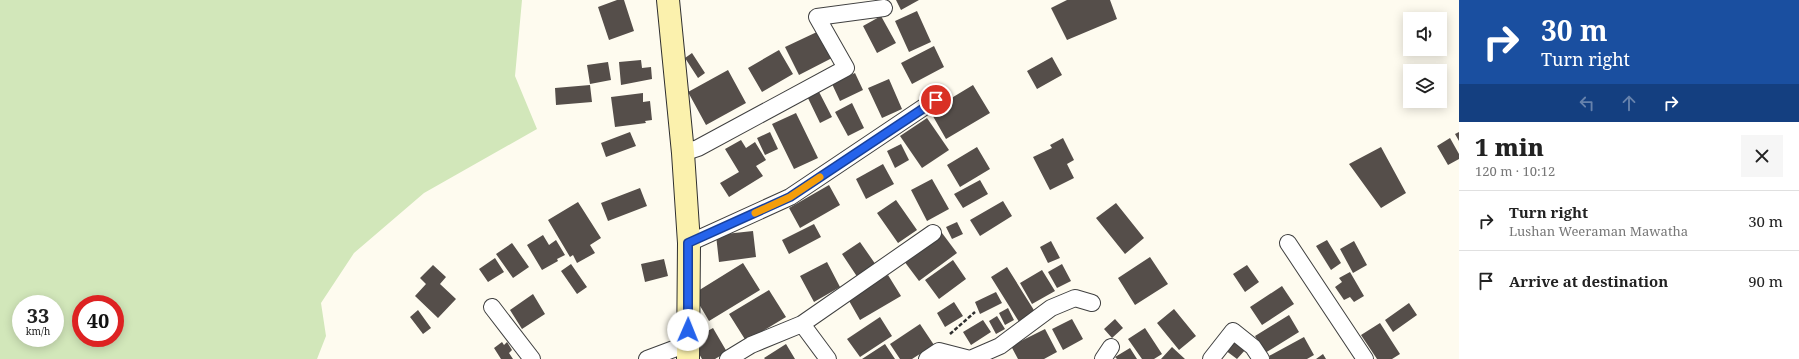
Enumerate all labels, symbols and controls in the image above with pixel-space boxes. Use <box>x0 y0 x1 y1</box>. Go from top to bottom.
text: 30 m <box>1541 11 1608 49</box>
map controls <box>1403 12 1447 108</box>
button: sound <box>1403 12 1447 56</box>
icon: right <box>1475 16 1527 68</box>
text: Turn right <box>1541 47 1630 71</box>
button: layers <box>1403 64 1447 108</box>
pin <box>919 83 953 117</box>
icon: arrive <box>925 89 947 111</box>
icon: left <box>1576 92 1598 114</box>
icon: ahead <box>1618 92 1640 114</box>
icon: right <box>1660 92 1682 114</box>
text: 1 min <box>1475 130 1544 163</box>
button: close <box>1741 135 1783 177</box>
text: 120 m · 10:12 <box>1475 162 1555 180</box>
text: Turn right <box>1509 202 1588 222</box>
icon: right <box>1475 210 1497 232</box>
text: 30 m <box>1748 211 1783 231</box>
text: Lushan Weeraman Mawatha <box>1509 222 1688 240</box>
icon: arrive <box>1475 270 1497 292</box>
text: Arrive at destination <box>1509 271 1668 291</box>
text: 90 m <box>1748 271 1783 291</box>
speed limit sign: 40 <box>72 295 124 347</box>
text: 33 <box>27 302 49 329</box>
position arrow <box>667 309 709 351</box>
text: km/h <box>26 324 50 338</box>

